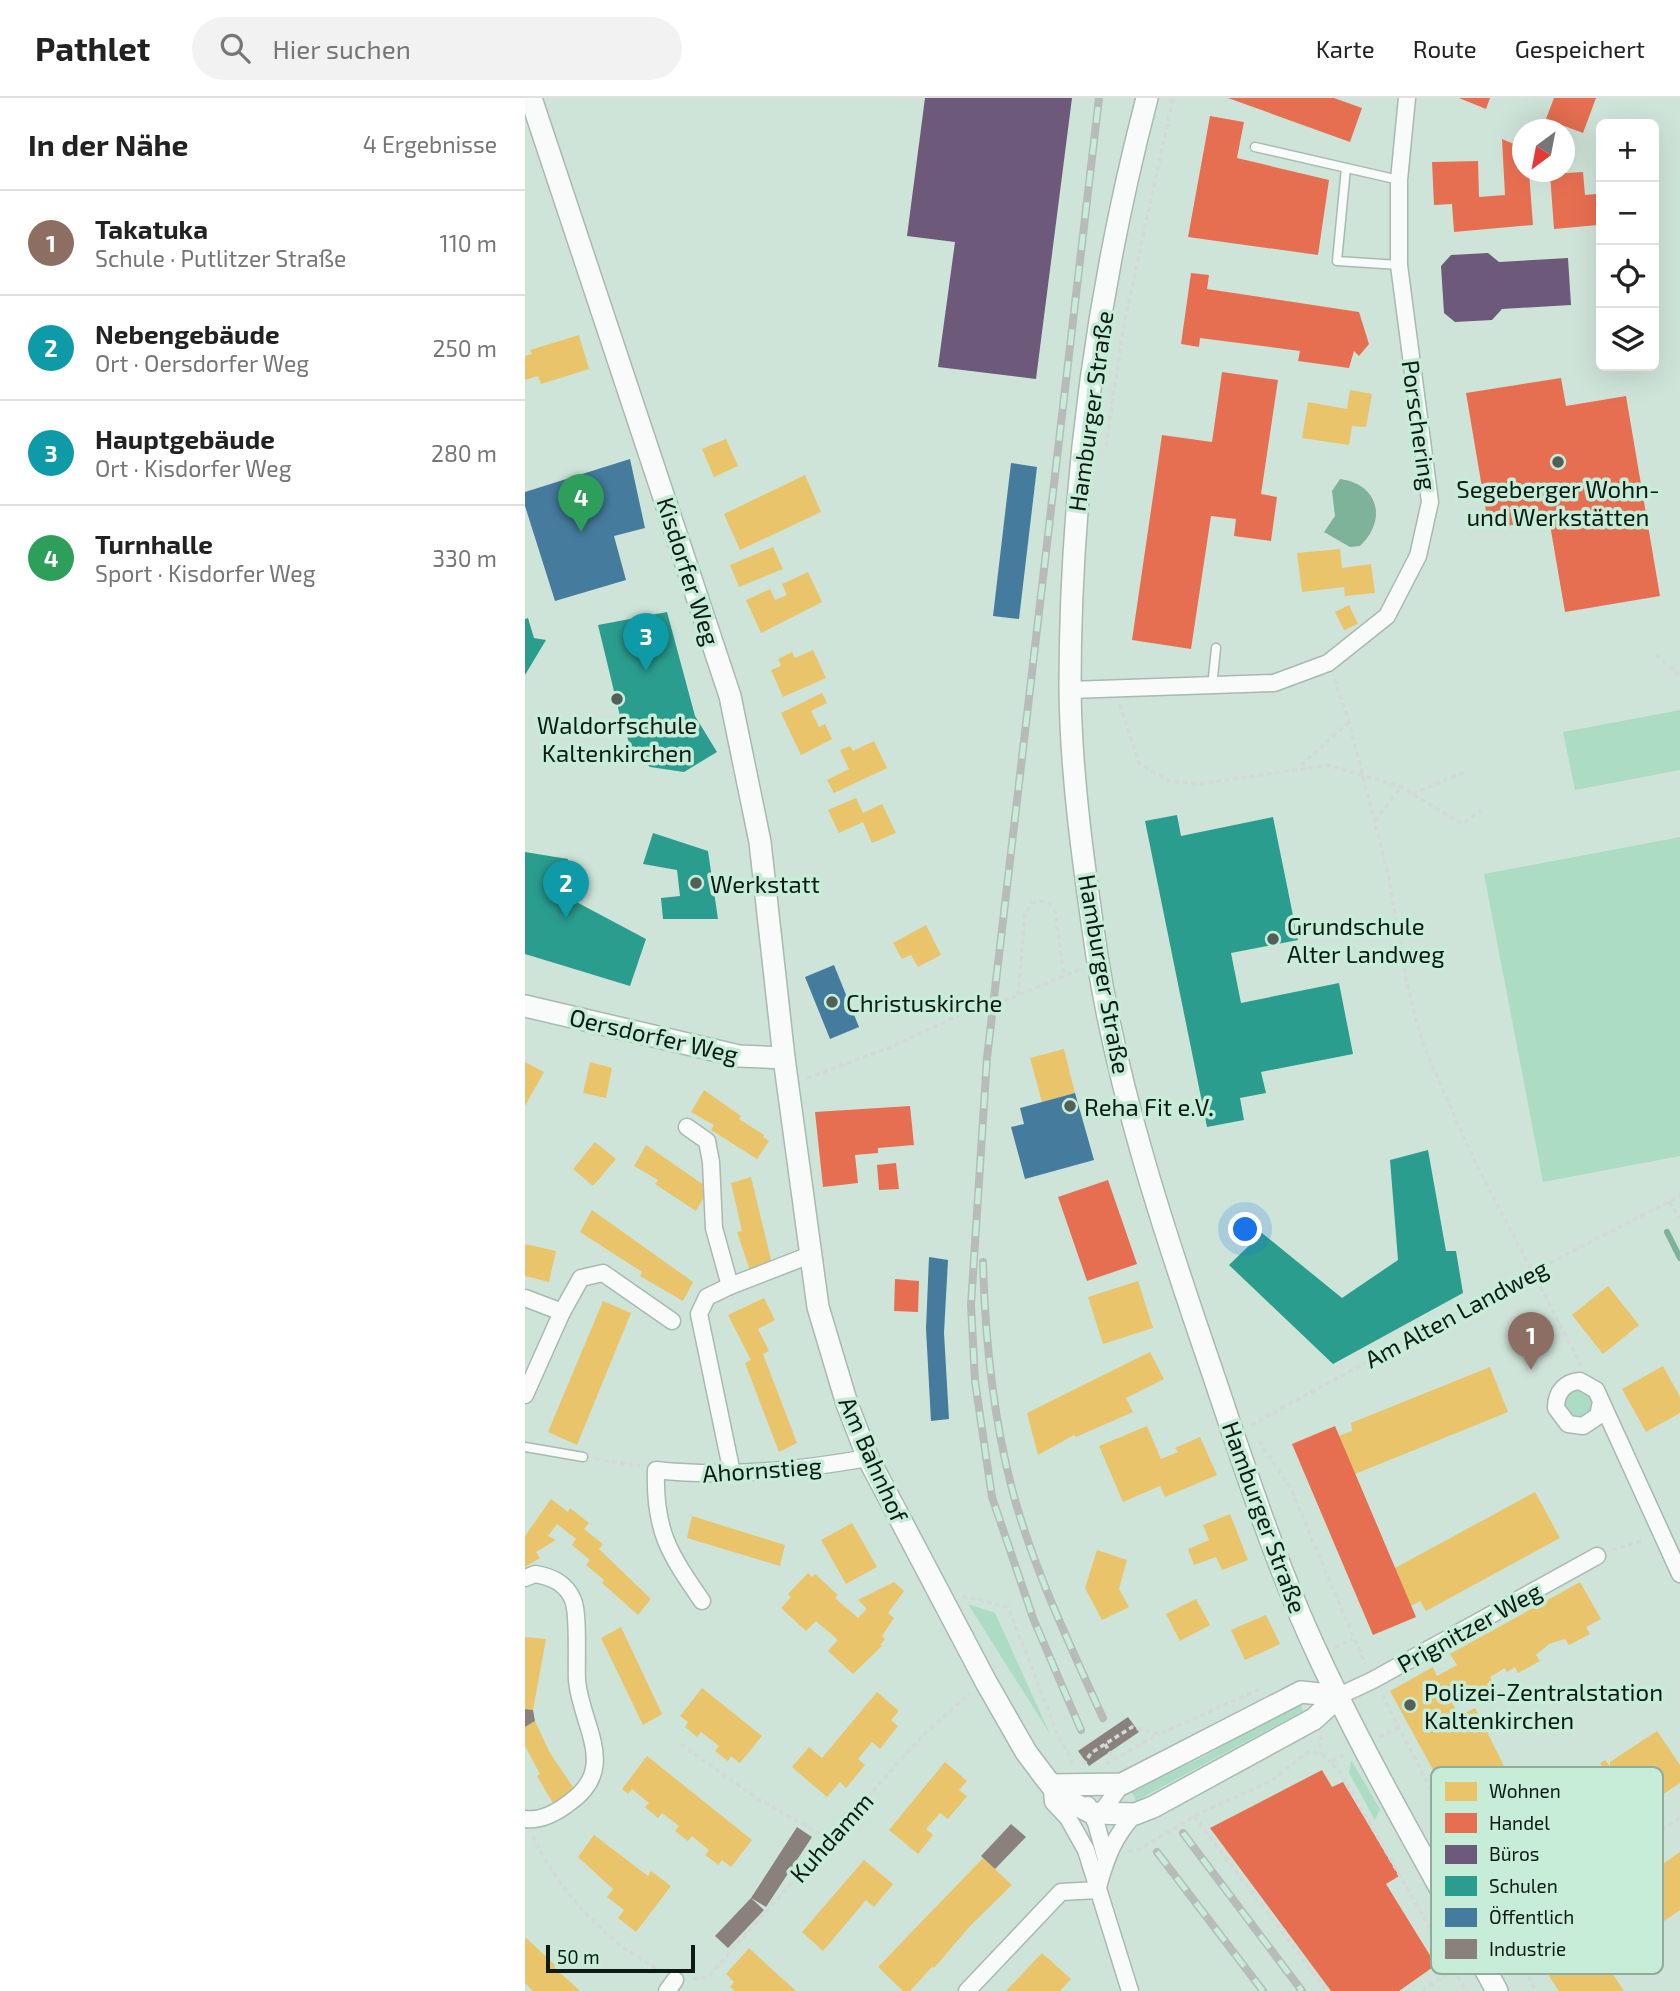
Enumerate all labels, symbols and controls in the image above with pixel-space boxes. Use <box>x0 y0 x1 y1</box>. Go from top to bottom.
search box <box>192 17 682 80</box>
text: Pathlet <box>35 28 150 68</box>
icon: search <box>216 29 254 67</box>
text: Hier suchen <box>272 33 411 64</box>
text: Karte <box>1316 34 1375 63</box>
text: Route <box>1413 34 1477 63</box>
text: Gespeichert <box>1515 34 1645 63</box>
north arrow <box>1512 119 1575 182</box>
map controls <box>1596 119 1659 371</box>
button: + <box>1596 119 1659 182</box>
text: In der Nähe <box>28 126 189 162</box>
text: 4 Ergebnisse <box>363 130 497 158</box>
button: − <box>1596 182 1659 245</box>
text: Takatuka <box>95 213 208 244</box>
text: 1 <box>46 229 56 257</box>
text: 110 m <box>440 229 497 257</box>
text: Schule · Putlitzer Straße <box>95 244 346 272</box>
button: locate <box>1596 245 1659 308</box>
button: layers <box>1596 308 1659 371</box>
street label: Hamburger Straße <box>1062 309 1118 513</box>
text: Nebengebäude <box>95 318 280 349</box>
text: 2 <box>44 334 58 362</box>
text: 250 m <box>433 334 497 362</box>
text: Ort · Oersdorfer Weg <box>95 349 309 377</box>
street label: Porschering <box>1397 358 1443 492</box>
text: Hauptgebäude <box>95 423 275 454</box>
text: 3 <box>44 439 58 467</box>
text: 280 m <box>431 439 497 467</box>
text: Ort · Kisdorfer Weg <box>95 454 292 482</box>
marker: Segeberger Wohn- und Werkstätten <box>1550 454 1566 470</box>
pin: 4 <box>558 474 604 532</box>
place label: Segeberger Wohn- und Werkstätten <box>1456 474 1660 531</box>
street label: Kisdorfer Weg <box>651 493 727 649</box>
text: Turnhalle <box>95 528 213 559</box>
text: 4 <box>44 544 58 572</box>
text: 330 m <box>432 544 497 572</box>
text: Sport · Kisdorfer Weg <box>95 559 315 587</box>
pin: 3 <box>623 613 669 671</box>
marker: Waldorfschule Kaltenkirchen <box>609 691 625 707</box>
place label: Waldorfschule Kaltenkirchen <box>537 710 697 767</box>
pin: 2 <box>543 860 589 918</box>
place label: Werkstatt <box>710 869 820 898</box>
street label: Hamburger Straße <box>1073 872 1137 1076</box>
marker: Werkstatt <box>688 875 704 891</box>
place label: Grundschule Alter Landweg <box>1287 911 1445 968</box>
marker: Grundschule Alter Landweg <box>1265 931 1281 947</box>
place label: Christuskirche <box>846 988 1002 1017</box>
marker: Christuskirche <box>824 994 840 1010</box>
street label: Oersdorfer Weg <box>567 1001 741 1069</box>
place label: Reha Fit e.V. <box>1084 1092 1214 1121</box>
marker: Reha Fit e.V. <box>1062 1098 1078 1114</box>
your location <box>1228 1212 1262 1246</box>
street label: Am Alten Landweg <box>1360 1253 1552 1373</box>
pin: 1 <box>1508 1312 1554 1370</box>
street label: Am Bahnhof <box>834 1392 915 1527</box>
street label: Hamburger Straße <box>1217 1417 1313 1617</box>
street label: Ahornstieg <box>701 1450 823 1488</box>
street label: Prignitzer Weg <box>1392 1576 1546 1678</box>
place label: Polizei-Zentralstation Kaltenkirchen <box>1424 1677 1663 1734</box>
marker: Polizei-Zentralstation Kaltenkirchen <box>1402 1697 1418 1713</box>
legend <box>1431 1767 1663 1974</box>
text: Wohnen <box>1489 1779 1561 1802</box>
street label: Kuhdamm <box>783 1786 879 1888</box>
text: Handel <box>1489 1811 1550 1834</box>
text: Büros <box>1489 1842 1539 1865</box>
text: Schulen <box>1489 1874 1558 1897</box>
text: Öffentlich <box>1489 1905 1574 1928</box>
text: Industrie <box>1489 1937 1566 1960</box>
scale bar <box>546 1942 695 1974</box>
text: 50 m <box>557 1945 600 1968</box>

